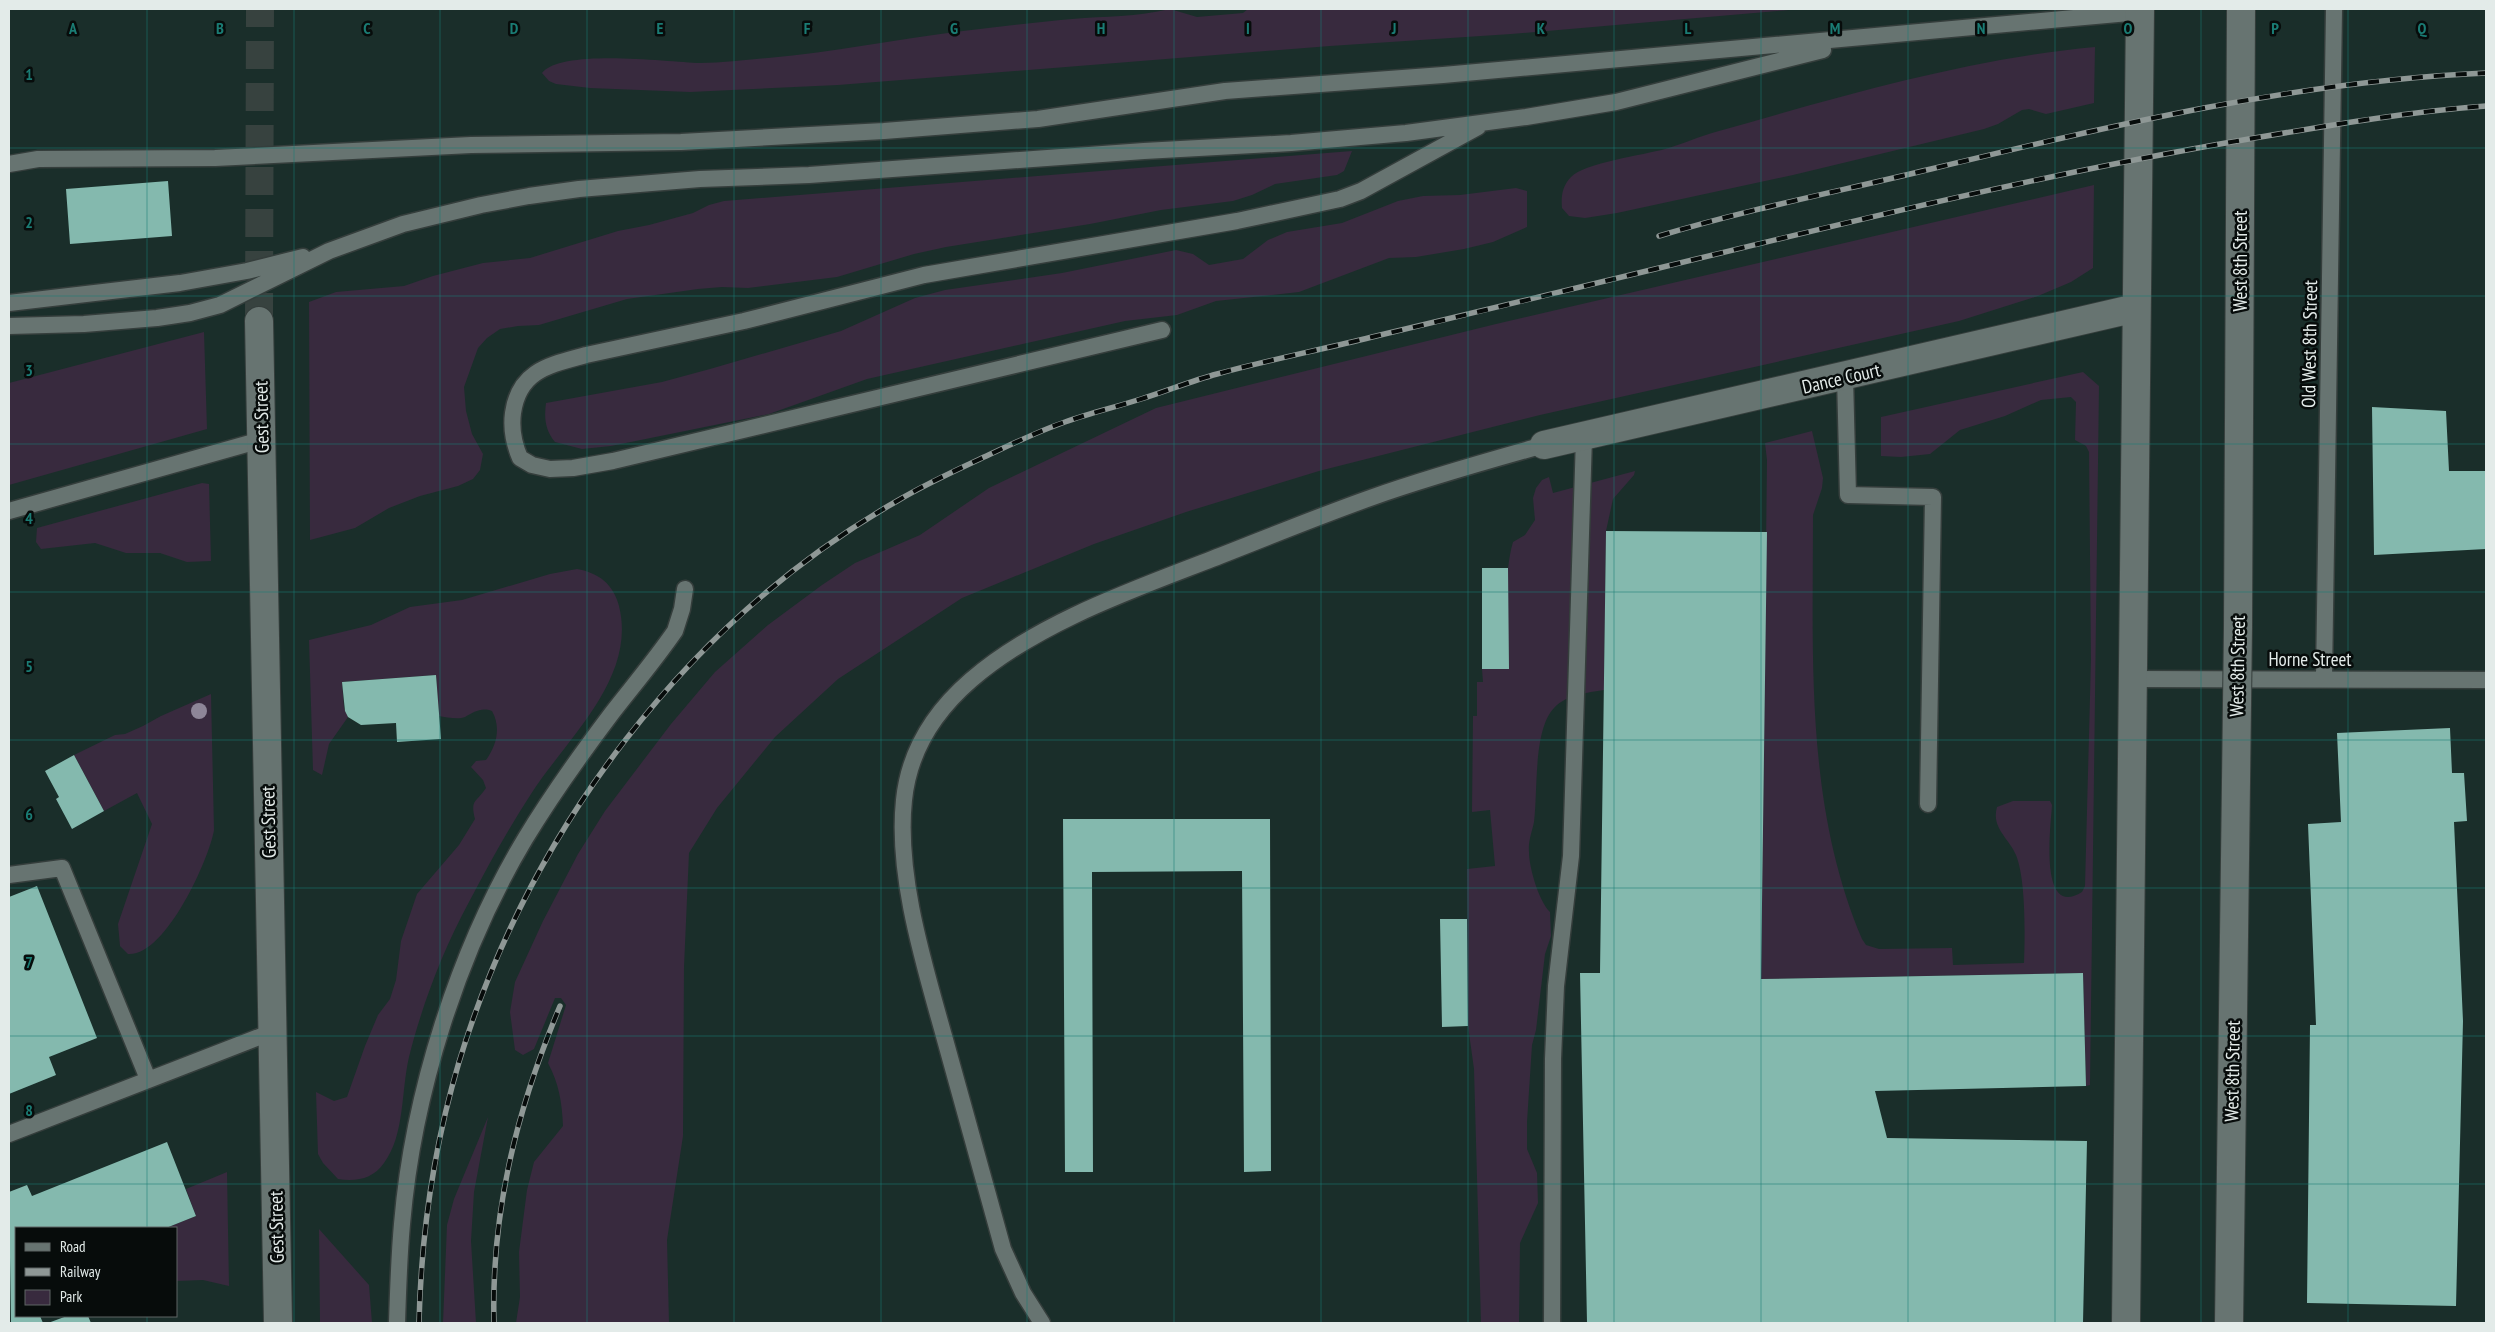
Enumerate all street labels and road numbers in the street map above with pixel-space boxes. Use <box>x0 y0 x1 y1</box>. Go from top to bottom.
street label: West 8th Street <box>2228 210 2252 312</box>
street label: Old West 8th Street <box>2296 279 2322 408</box>
street label: Dance Court <box>1799 357 1883 399</box>
street label: Gest Street <box>248 380 274 453</box>
street label: West 8th Street <box>2224 614 2250 717</box>
street label: Horne Street <box>2268 647 2352 671</box>
street label: Gest Street <box>255 785 281 858</box>
street label: West 8th Street <box>2219 1019 2245 1122</box>
street label: Gest Street <box>263 1190 289 1263</box>

